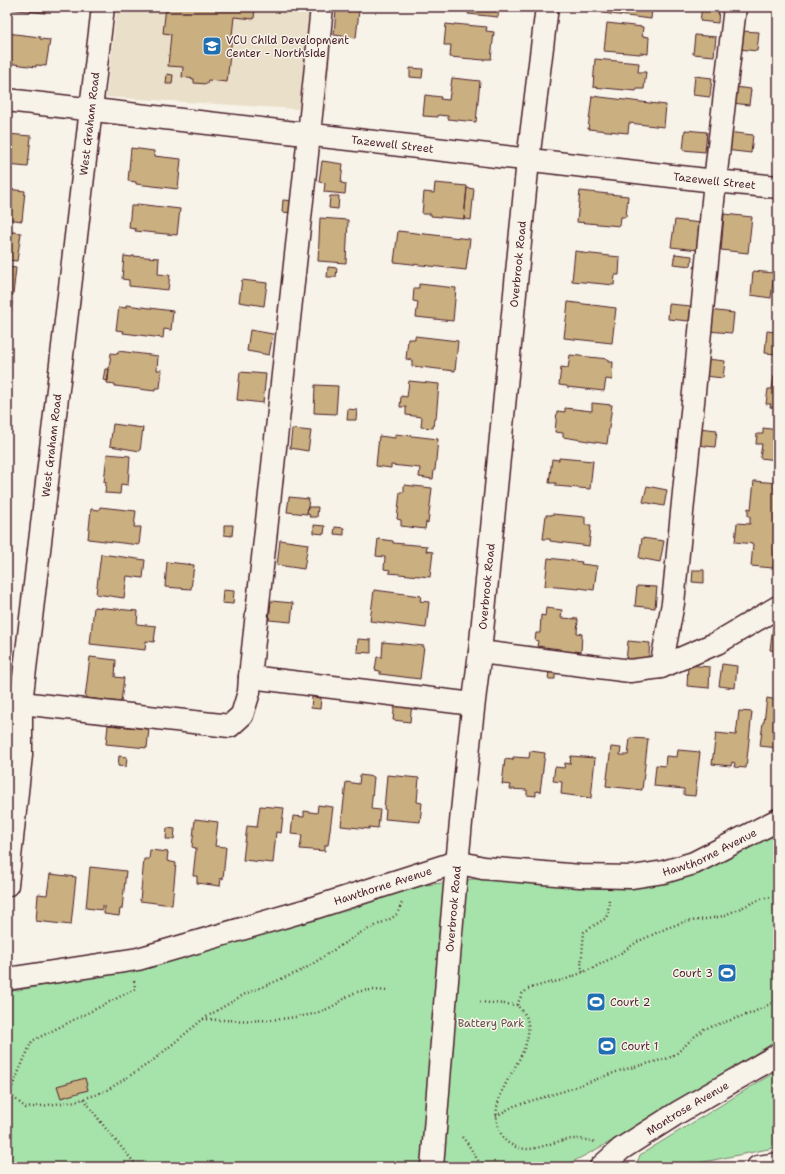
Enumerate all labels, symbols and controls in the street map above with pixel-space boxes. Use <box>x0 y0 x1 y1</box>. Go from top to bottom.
place label: VCU Child Development Center - Northside <box>226 33 349 61</box>
school or university icon: VCU Child Development Center - Northside <box>201 35 223 57</box>
street label: West Graham Road <box>76 71 103 176</box>
street label: Tazewell Street <box>350 132 435 157</box>
street label: Tazewell Street <box>672 169 757 193</box>
street label: Overbrook Road <box>507 220 530 308</box>
street label: West Graham Road <box>38 393 65 498</box>
street label: Overbrook Road <box>475 543 499 630</box>
street label: Hawthorne Avenue <box>661 825 759 880</box>
street label: Hawthorne Avenue <box>332 864 434 909</box>
street label: Overbrook Road <box>442 865 465 953</box>
sports icon: Court 3 <box>716 962 738 984</box>
place label: Court 3 <box>672 966 713 981</box>
sports icon: Court 2 <box>585 991 607 1013</box>
place label: Court 2 <box>610 995 651 1010</box>
park label: Battery Park <box>458 1016 524 1031</box>
sports icon: Court 1 <box>596 1035 618 1057</box>
place label: Court 1 <box>621 1039 658 1054</box>
street label: Montrose Avenue <box>644 1078 732 1139</box>

